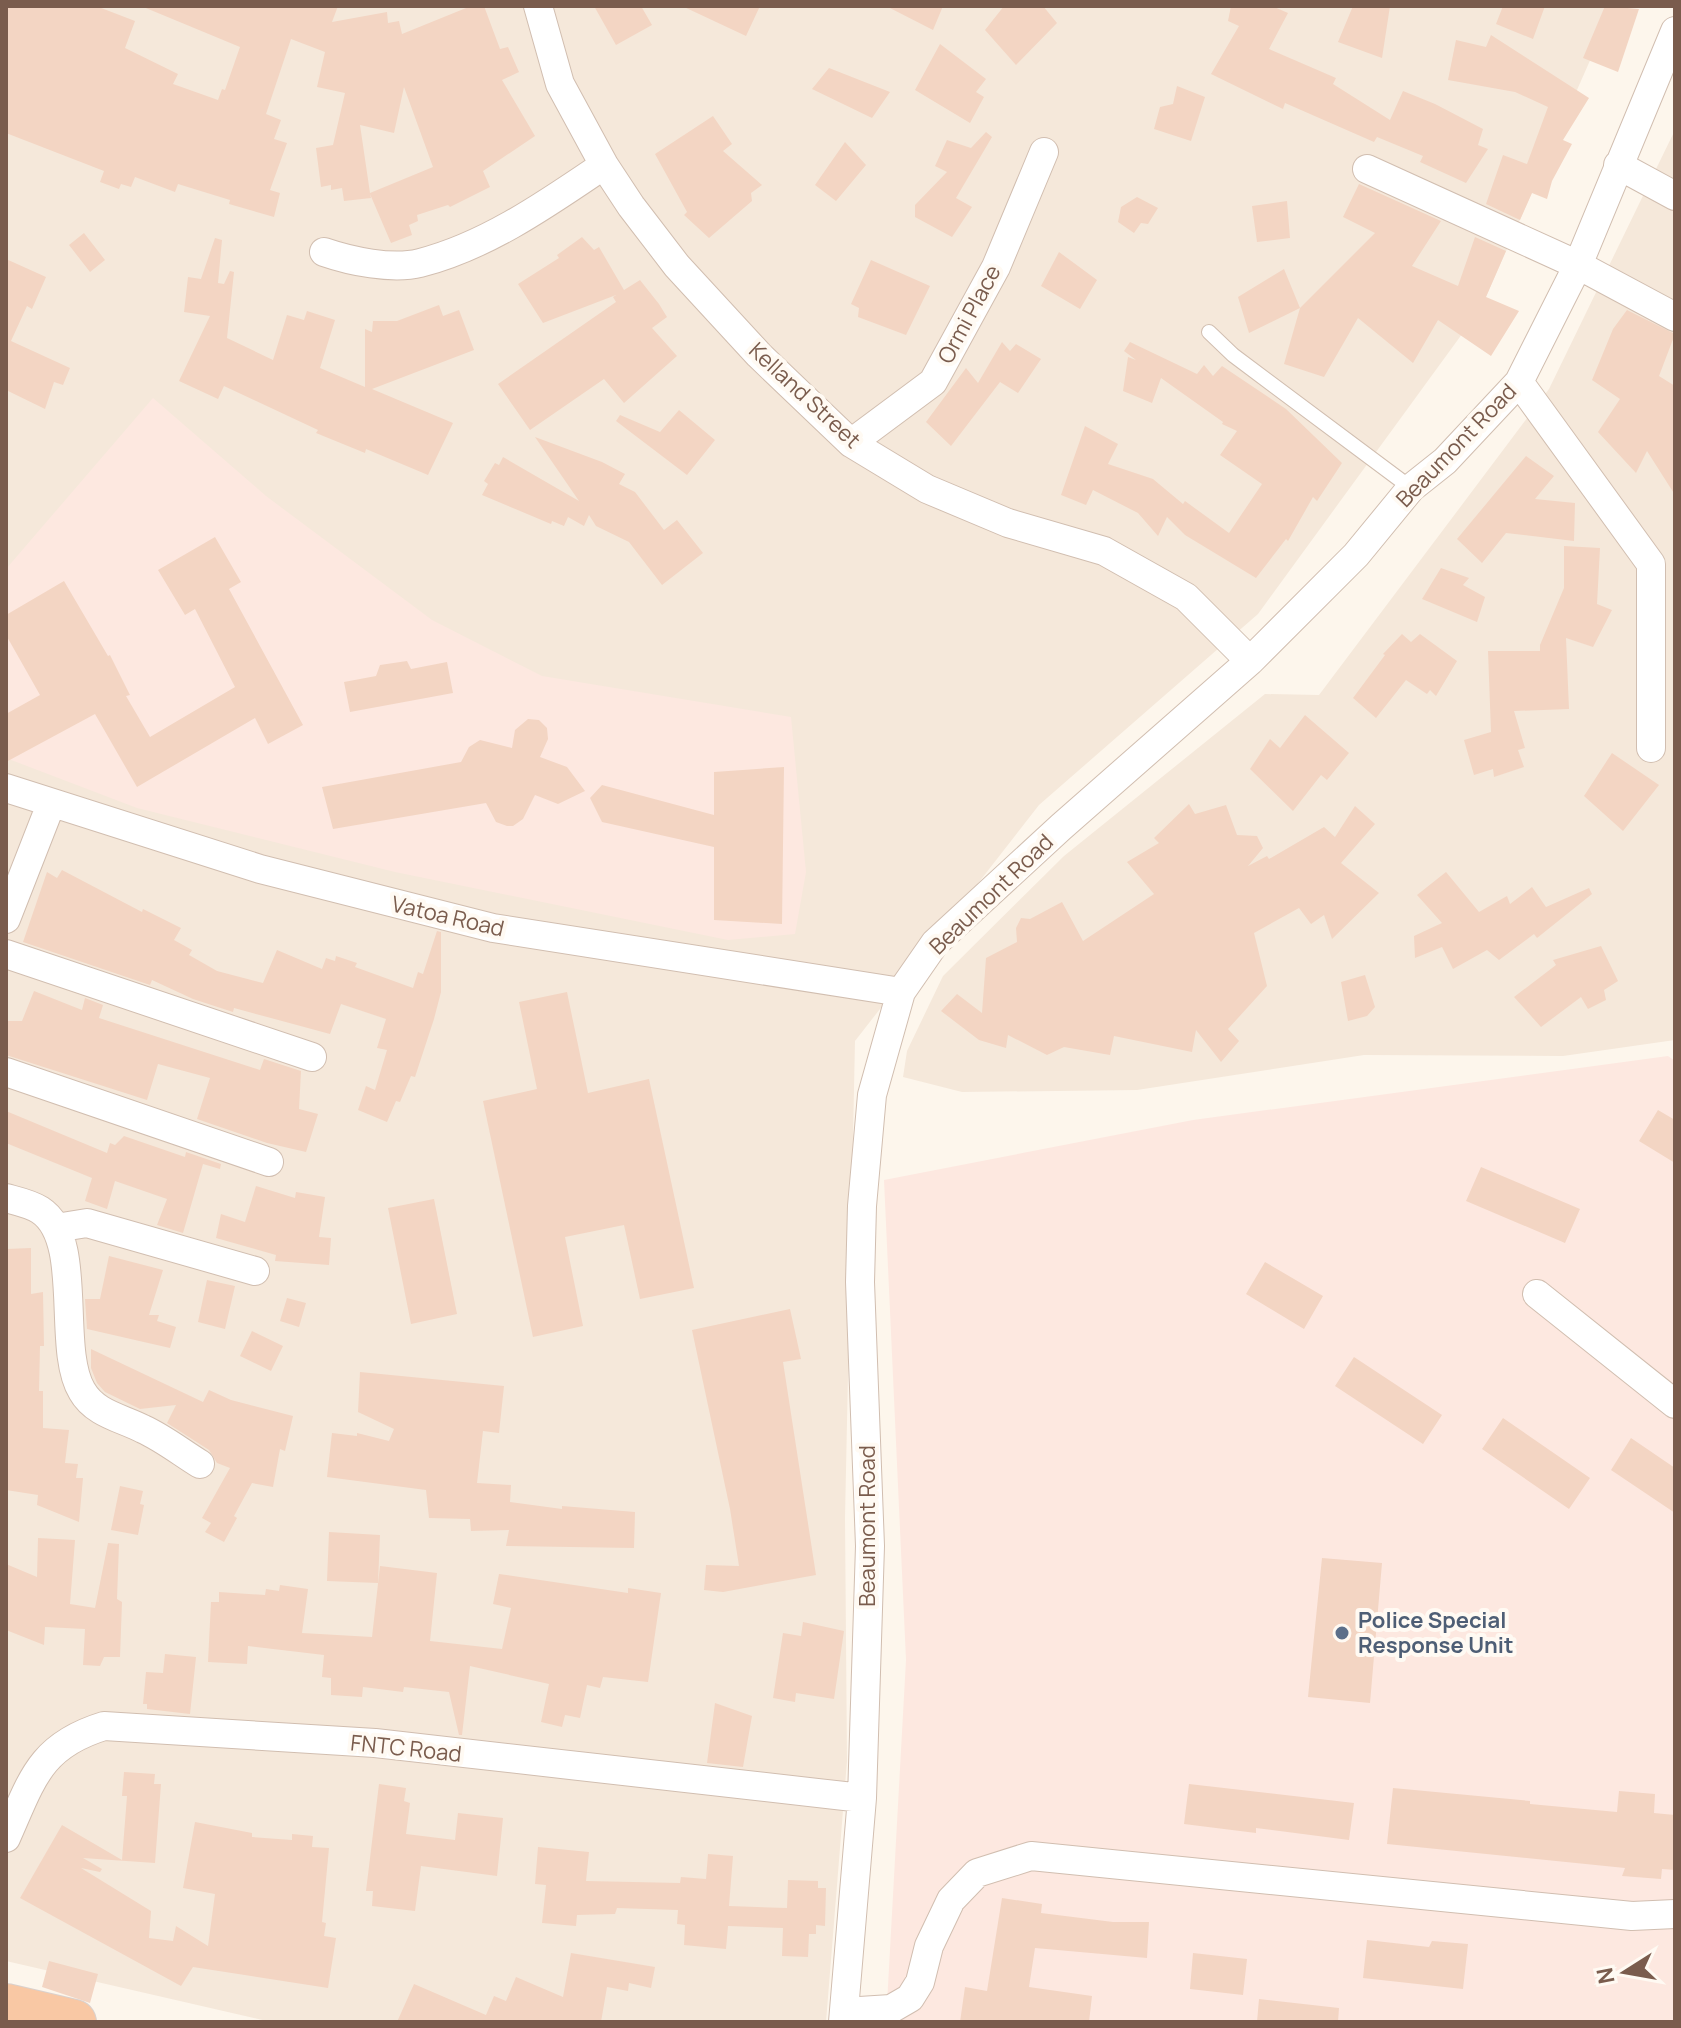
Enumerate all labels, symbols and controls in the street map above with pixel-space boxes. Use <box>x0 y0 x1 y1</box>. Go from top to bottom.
street label: Ormi Place <box>931 259 1008 368</box>
street label: Kelland Street <box>743 335 868 455</box>
street label: Beaumont Road <box>1389 377 1523 513</box>
street label: Beaumont Road <box>923 827 1059 961</box>
street label: Vatoa Road <box>389 888 507 944</box>
street label: Beaumont Road <box>852 1445 882 1607</box>
place label: Police Special Response Unit <box>1358 1605 1513 1660</box>
marker: Police Special Response Unit <box>1333 1624 1351 1642</box>
street label: FNTC Road <box>349 1727 463 1769</box>
north arrow <box>1585 1932 1665 2012</box>
text: N <box>1589 1965 1622 1986</box>

